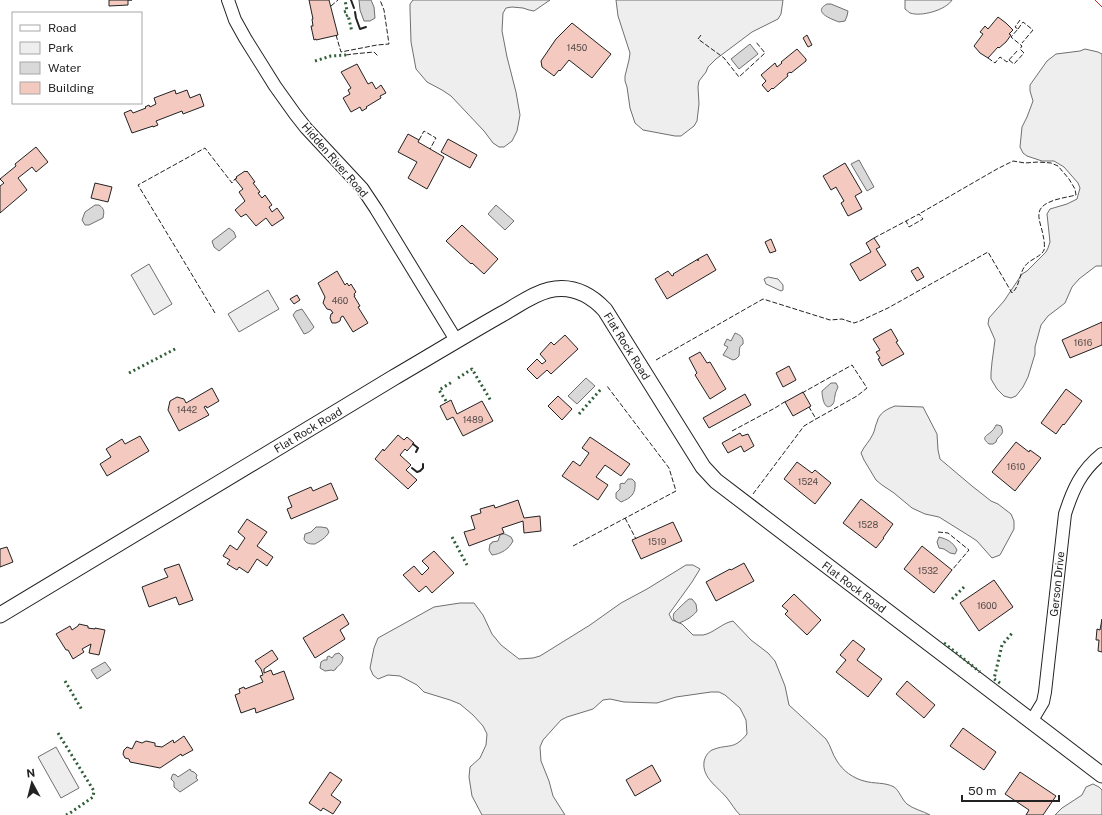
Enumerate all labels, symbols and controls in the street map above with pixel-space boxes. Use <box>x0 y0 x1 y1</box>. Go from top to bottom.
legend <box>12 12 142 104</box>
text: Road <box>48 21 76 35</box>
text: Park <box>48 41 74 55</box>
house number: 1450 <box>567 42 588 53</box>
text: Water <box>48 61 82 75</box>
text: Building <box>48 81 94 95</box>
street label: Hidden River Road <box>300 120 370 200</box>
house number: 460 <box>332 295 349 306</box>
street label: Flat Rock Road <box>602 310 652 382</box>
house number: 1616 <box>1074 337 1093 348</box>
house number: 1442 <box>177 404 197 415</box>
street label: Flat Rock Road <box>272 405 344 455</box>
house number: 1489 <box>463 414 484 425</box>
house number: 1610 <box>1007 461 1026 472</box>
house number: 1524 <box>798 476 819 487</box>
house number: 1528 <box>858 519 878 530</box>
house number: 1519 <box>648 536 667 547</box>
street label: Gerson Drive <box>1048 551 1066 617</box>
street label: Flat Rock Road <box>820 559 888 615</box>
house number: 1532 <box>918 565 938 576</box>
house number: 1600 <box>977 600 998 611</box>
north arrow <box>12 763 52 803</box>
text: N <box>26 767 36 780</box>
scale bar <box>962 777 1059 803</box>
text: 50 m <box>968 784 996 798</box>

